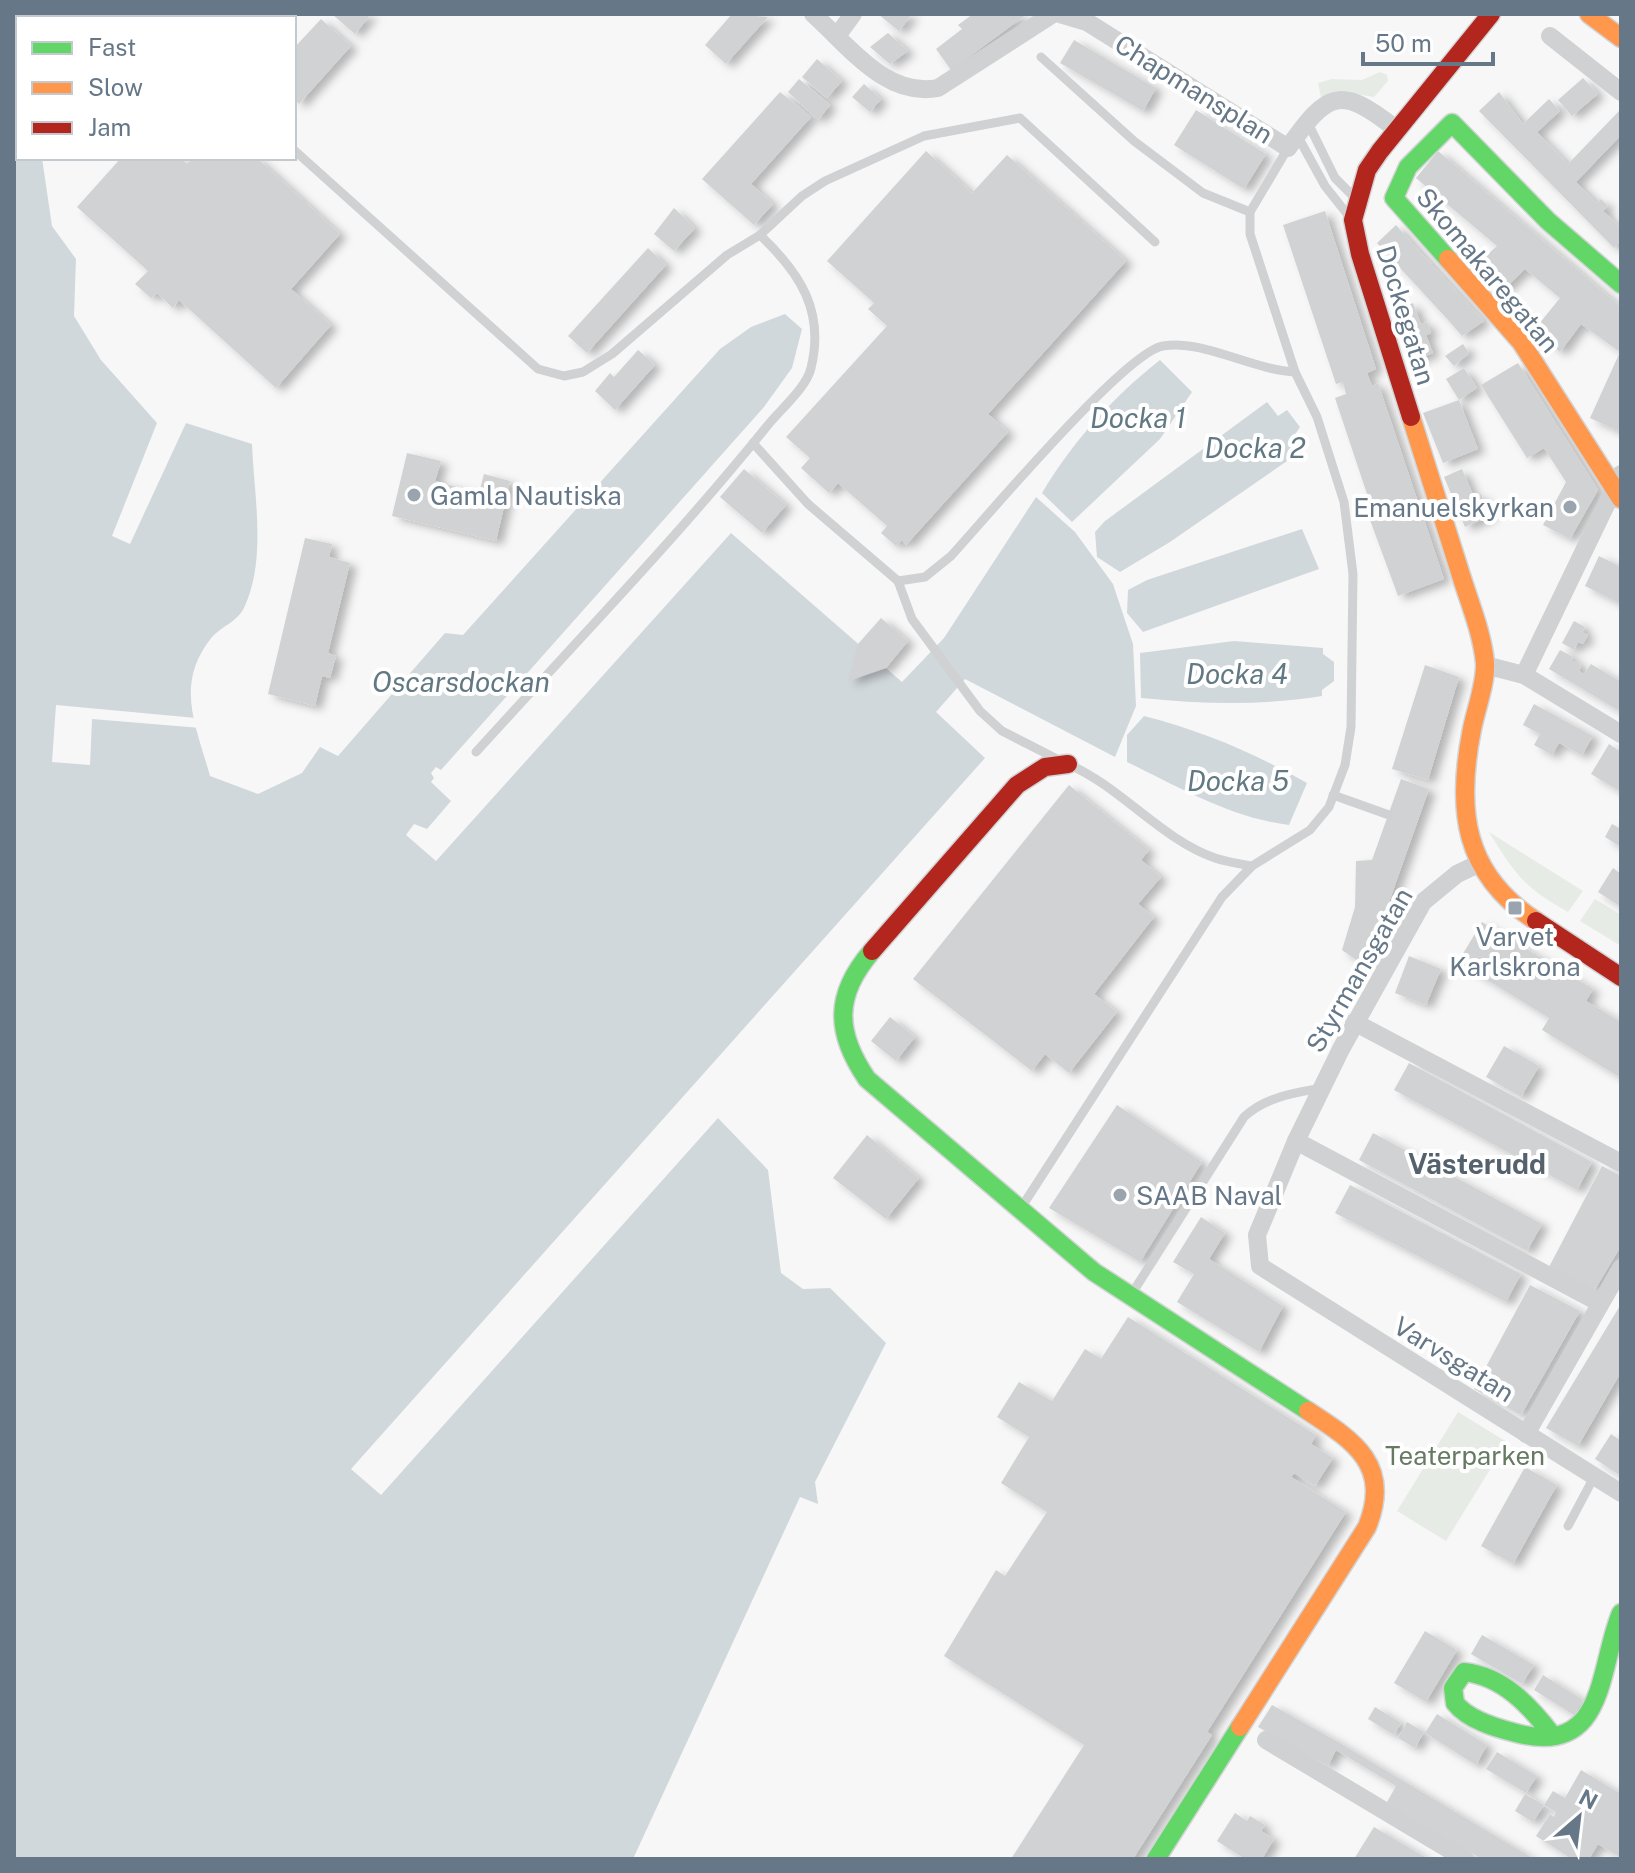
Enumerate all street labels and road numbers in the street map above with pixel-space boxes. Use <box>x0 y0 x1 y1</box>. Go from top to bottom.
street label: Chapmansplan <box>1109 28 1279 150</box>
street label: Skomakaregatan <box>1410 181 1566 359</box>
street label: Dockegatan <box>1370 241 1442 389</box>
street label: Styrmansgatan <box>1299 882 1419 1058</box>
street label: Varvsgatan <box>1388 1310 1520 1408</box>

